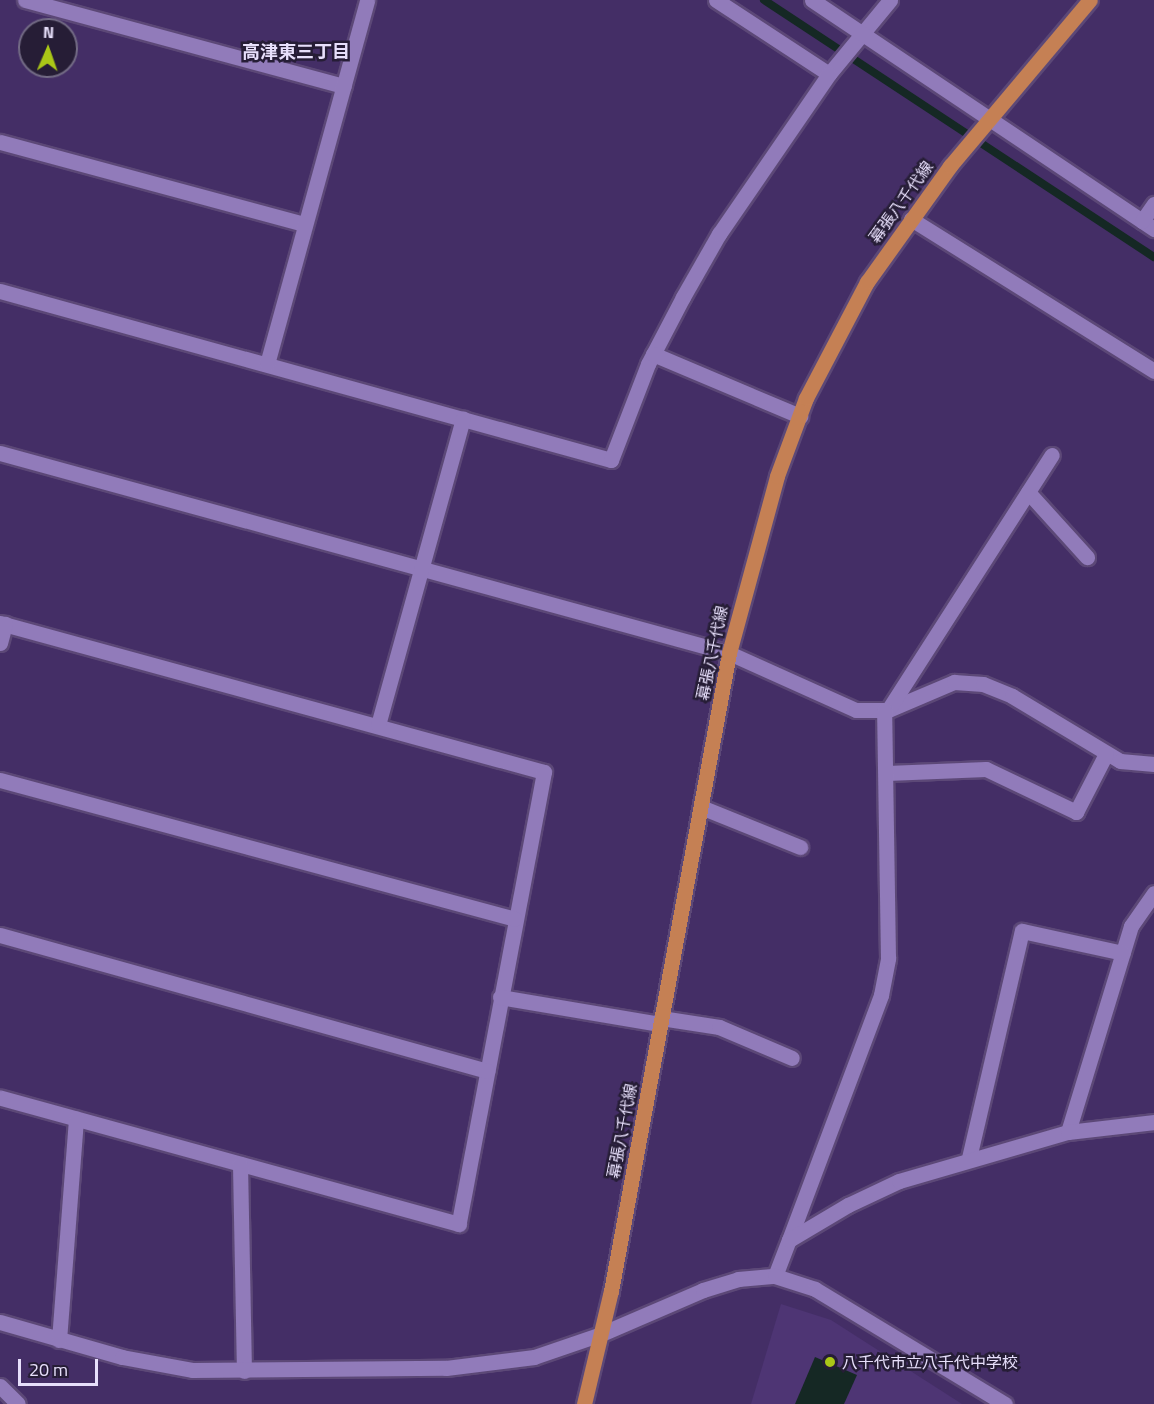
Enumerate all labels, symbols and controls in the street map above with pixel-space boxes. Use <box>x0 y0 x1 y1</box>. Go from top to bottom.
north arrow <box>18 18 78 78</box>
text: N <box>43 20 55 44</box>
district label: 高津東三丁目 <box>242 41 350 63</box>
street label: 幕張八千代線 <box>865 158 937 246</box>
street label: 幕張八千代線 <box>693 604 731 702</box>
street label: 幕張八千代線 <box>603 1082 641 1180</box>
scale bar <box>21 1347 100 1385</box>
place label: 八千代市立八千代中学校 <box>842 1352 1018 1372</box>
marker: 八千代市立八千代中学校 <box>823 1355 837 1369</box>
text: 20 m <box>29 1356 68 1383</box>

